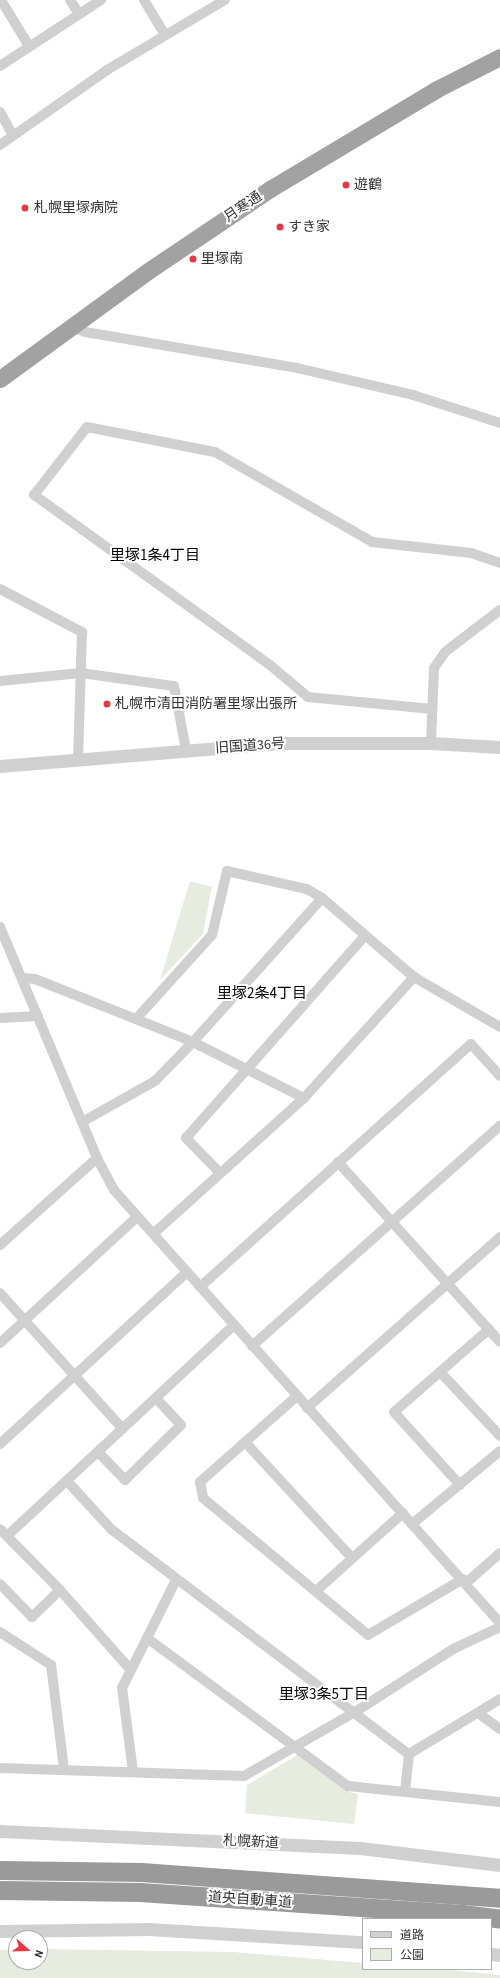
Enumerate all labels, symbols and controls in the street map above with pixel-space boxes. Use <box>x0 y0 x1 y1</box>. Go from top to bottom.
place label: 遊鶴 <box>354 177 382 193</box>
marker: 遊鶴 <box>341 180 351 190</box>
street label: 月寒通 <box>221 188 265 226</box>
place label: 札幌里塚病院 <box>34 200 118 216</box>
marker: 札幌里塚病院 <box>19 202 31 214</box>
place label: すき家 <box>288 219 330 235</box>
marker: すき家 <box>275 222 285 232</box>
place label: 里塚南 <box>201 251 243 267</box>
marker: 里塚南 <box>188 254 198 264</box>
district label: 里塚1条4丁目 <box>110 547 200 565</box>
place label: 札幌市清田消防署里塚出張所 <box>115 696 297 712</box>
marker: 札幌市清田消防署里塚出張所 <box>102 699 112 709</box>
street label: 旧国道36号 <box>215 735 285 757</box>
district label: 里塚2条4丁目 <box>217 985 307 1003</box>
district label: 里塚3条5丁目 <box>279 1686 369 1704</box>
street label: 札幌新道 <box>223 1832 279 1852</box>
street label: 道央自動車道 <box>208 1889 292 1911</box>
legend <box>362 1918 492 1970</box>
text: 道路 <box>400 1927 424 1944</box>
north arrow <box>8 1930 48 1970</box>
text: 公園 <box>400 1947 424 1964</box>
text: N <box>31 1948 47 1960</box>

